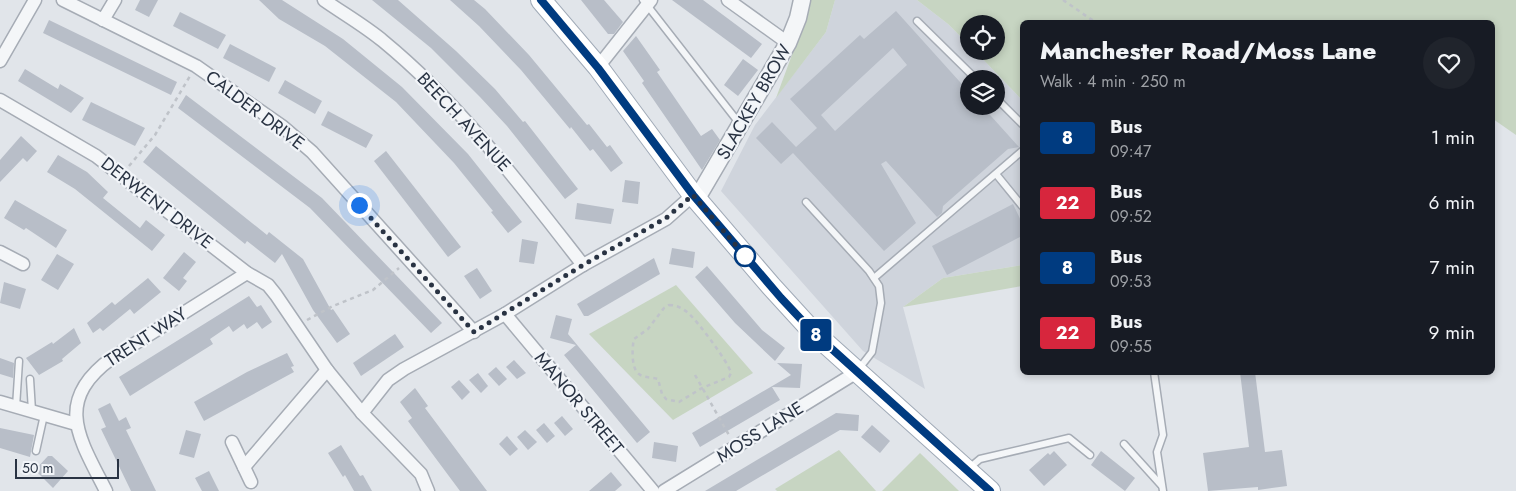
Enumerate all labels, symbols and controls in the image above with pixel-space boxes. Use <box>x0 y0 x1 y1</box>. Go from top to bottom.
map controls <box>960 15 1005 115</box>
button: locate <box>960 15 1005 60</box>
text: Manchester Road/Moss Lane <box>1040 33 1376 68</box>
button: heart <box>1423 37 1475 89</box>
street label: SLACKEY BROW <box>710 39 798 165</box>
street label: CALDER DRIVE <box>200 64 310 156</box>
street label: BEECH AVENUE <box>411 67 517 177</box>
button: layers <box>960 70 1005 115</box>
text: Walk · 4 min · 250 m <box>1040 70 1186 93</box>
text: Bus <box>1110 113 1142 140</box>
text: 1 min <box>1431 124 1475 151</box>
text: 8 <box>1062 125 1073 151</box>
text: 09:47 <box>1110 140 1151 163</box>
street label: DERWENT DRIVE <box>95 151 219 255</box>
text: Bus <box>1110 178 1142 205</box>
text: 6 min <box>1429 189 1475 216</box>
text: 22 <box>1056 190 1079 216</box>
your location <box>347 193 372 218</box>
text: 09:52 <box>1110 205 1152 228</box>
text: Bus <box>1110 243 1142 270</box>
unlabelled marker <box>734 245 756 267</box>
text: 7 min <box>1430 254 1475 281</box>
text: 8 <box>1062 255 1073 281</box>
text: 09:53 <box>1110 270 1151 293</box>
street label: TRENT WAY <box>100 300 193 373</box>
text: Bus <box>1110 308 1142 335</box>
line badge: 8 <box>800 319 832 351</box>
text: 9 min <box>1429 319 1475 346</box>
text: 22 <box>1056 320 1079 346</box>
text: 8 <box>810 322 822 348</box>
text: 09:55 <box>1110 335 1152 358</box>
street label: MANOR STREET <box>528 346 630 460</box>
street label: MOSS LANE <box>711 395 809 469</box>
scale bar <box>15 456 119 479</box>
text: 50 m <box>22 458 53 478</box>

